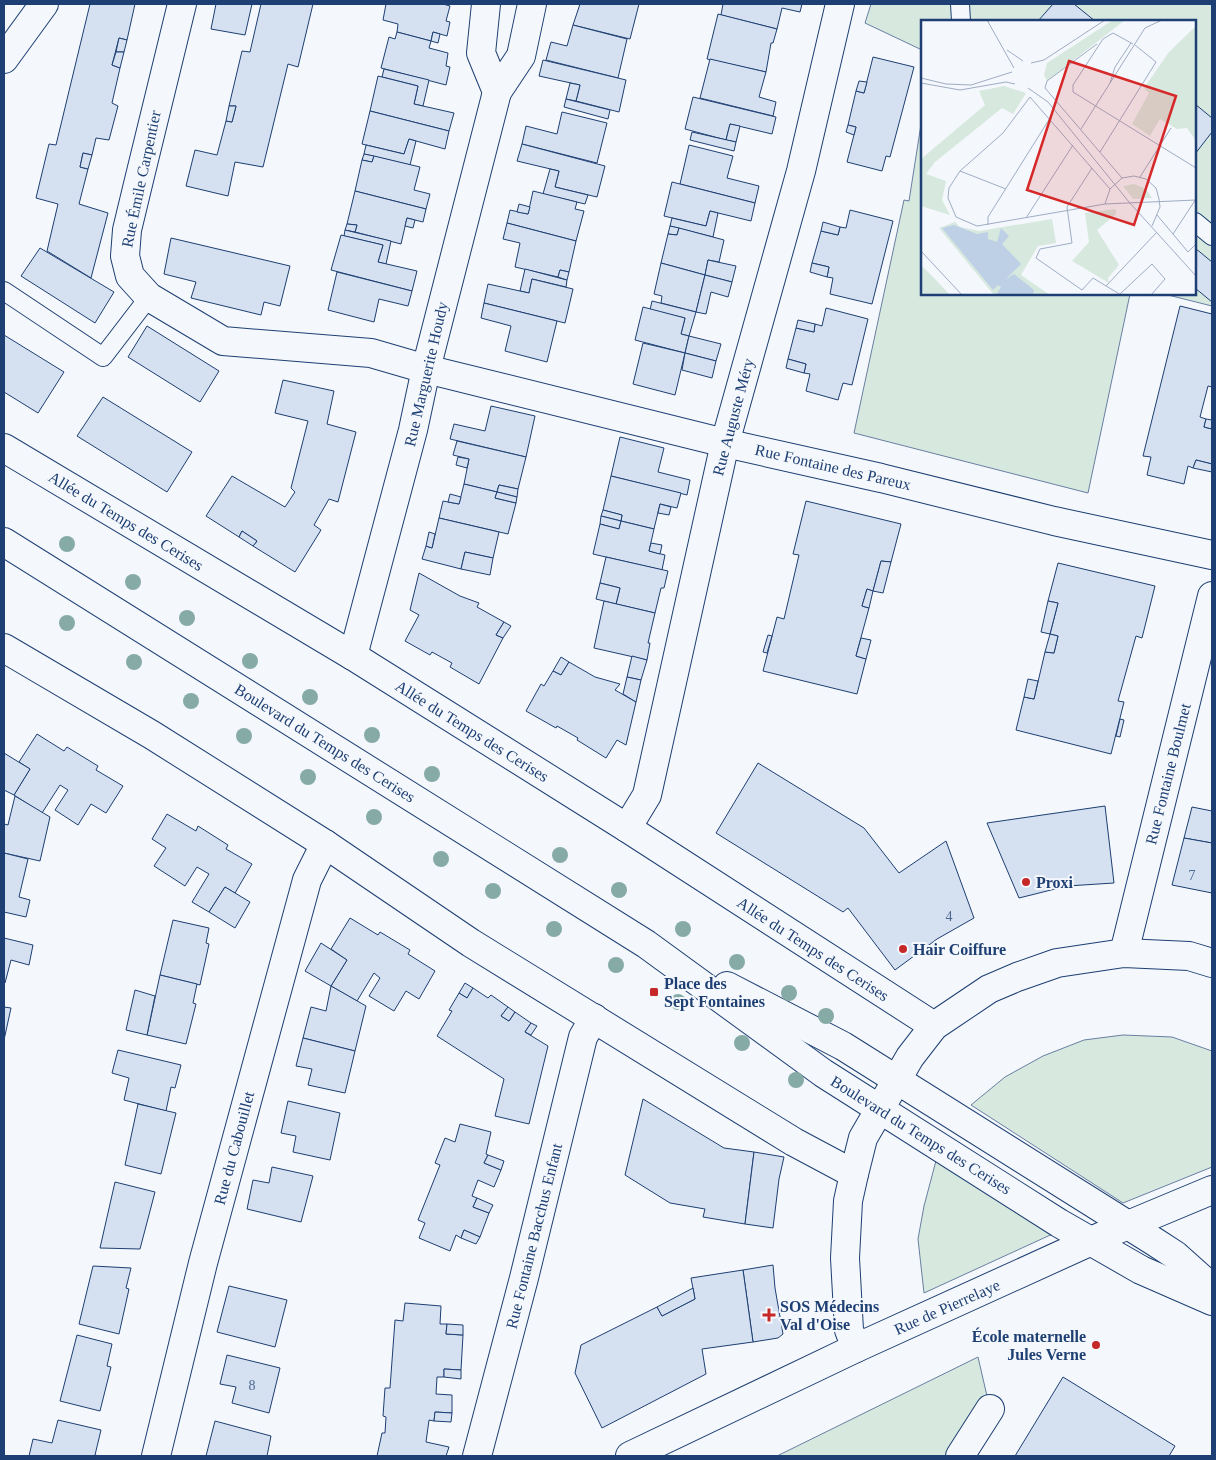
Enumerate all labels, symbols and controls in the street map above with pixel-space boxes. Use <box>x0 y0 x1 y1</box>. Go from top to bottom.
inset map <box>921 20 1196 295</box>
street label: Rue Émile Carpentier <box>117 108 165 249</box>
street label: Rue Marguerite Houdy <box>401 300 452 448</box>
street label: Rue Auguste Méry <box>709 356 758 478</box>
street label: Rue Fontaine des Pareux <box>753 441 913 493</box>
street label: Allée du Temps des Cerises <box>45 468 206 575</box>
street label: Allée du Temps des Cerises <box>392 677 552 786</box>
street label: Boulevard du Temps des Cerises <box>231 680 418 806</box>
street label: Rue Fontaine Boulmet <box>1142 701 1194 846</box>
house number: 7 <box>1189 868 1196 883</box>
place label: Proxi <box>1036 874 1074 891</box>
marker: Proxi <box>1020 876 1032 888</box>
street label: Allée du Temps des Cerises <box>734 894 892 1005</box>
house number: 4 <box>946 909 953 924</box>
place label: Hair Coiffure <box>913 941 1006 958</box>
marker: Hair Coiffure <box>897 943 909 955</box>
place label: Place des Sept Fontaines <box>664 975 765 1011</box>
marker: Place des Sept Fontaines <box>648 986 660 998</box>
street label: Boulevard du Temps des Cerises <box>827 1072 1014 1198</box>
street label: Rue du Cabouillet <box>211 1089 257 1206</box>
street label: Rue Fontaine Bacchus Enfant <box>503 1141 565 1331</box>
street label: Rue de Pierrelaye <box>892 1276 1003 1339</box>
place label: SOS Médecins Val d'Oise <box>780 1298 879 1333</box>
marker: SOS Médecins Val d'Oise <box>762 1308 776 1322</box>
place label: École maternelle Jules Verne <box>972 1327 1086 1363</box>
marker: École maternelle Jules Verne <box>1090 1339 1102 1351</box>
house number: 8 <box>249 1378 256 1393</box>

